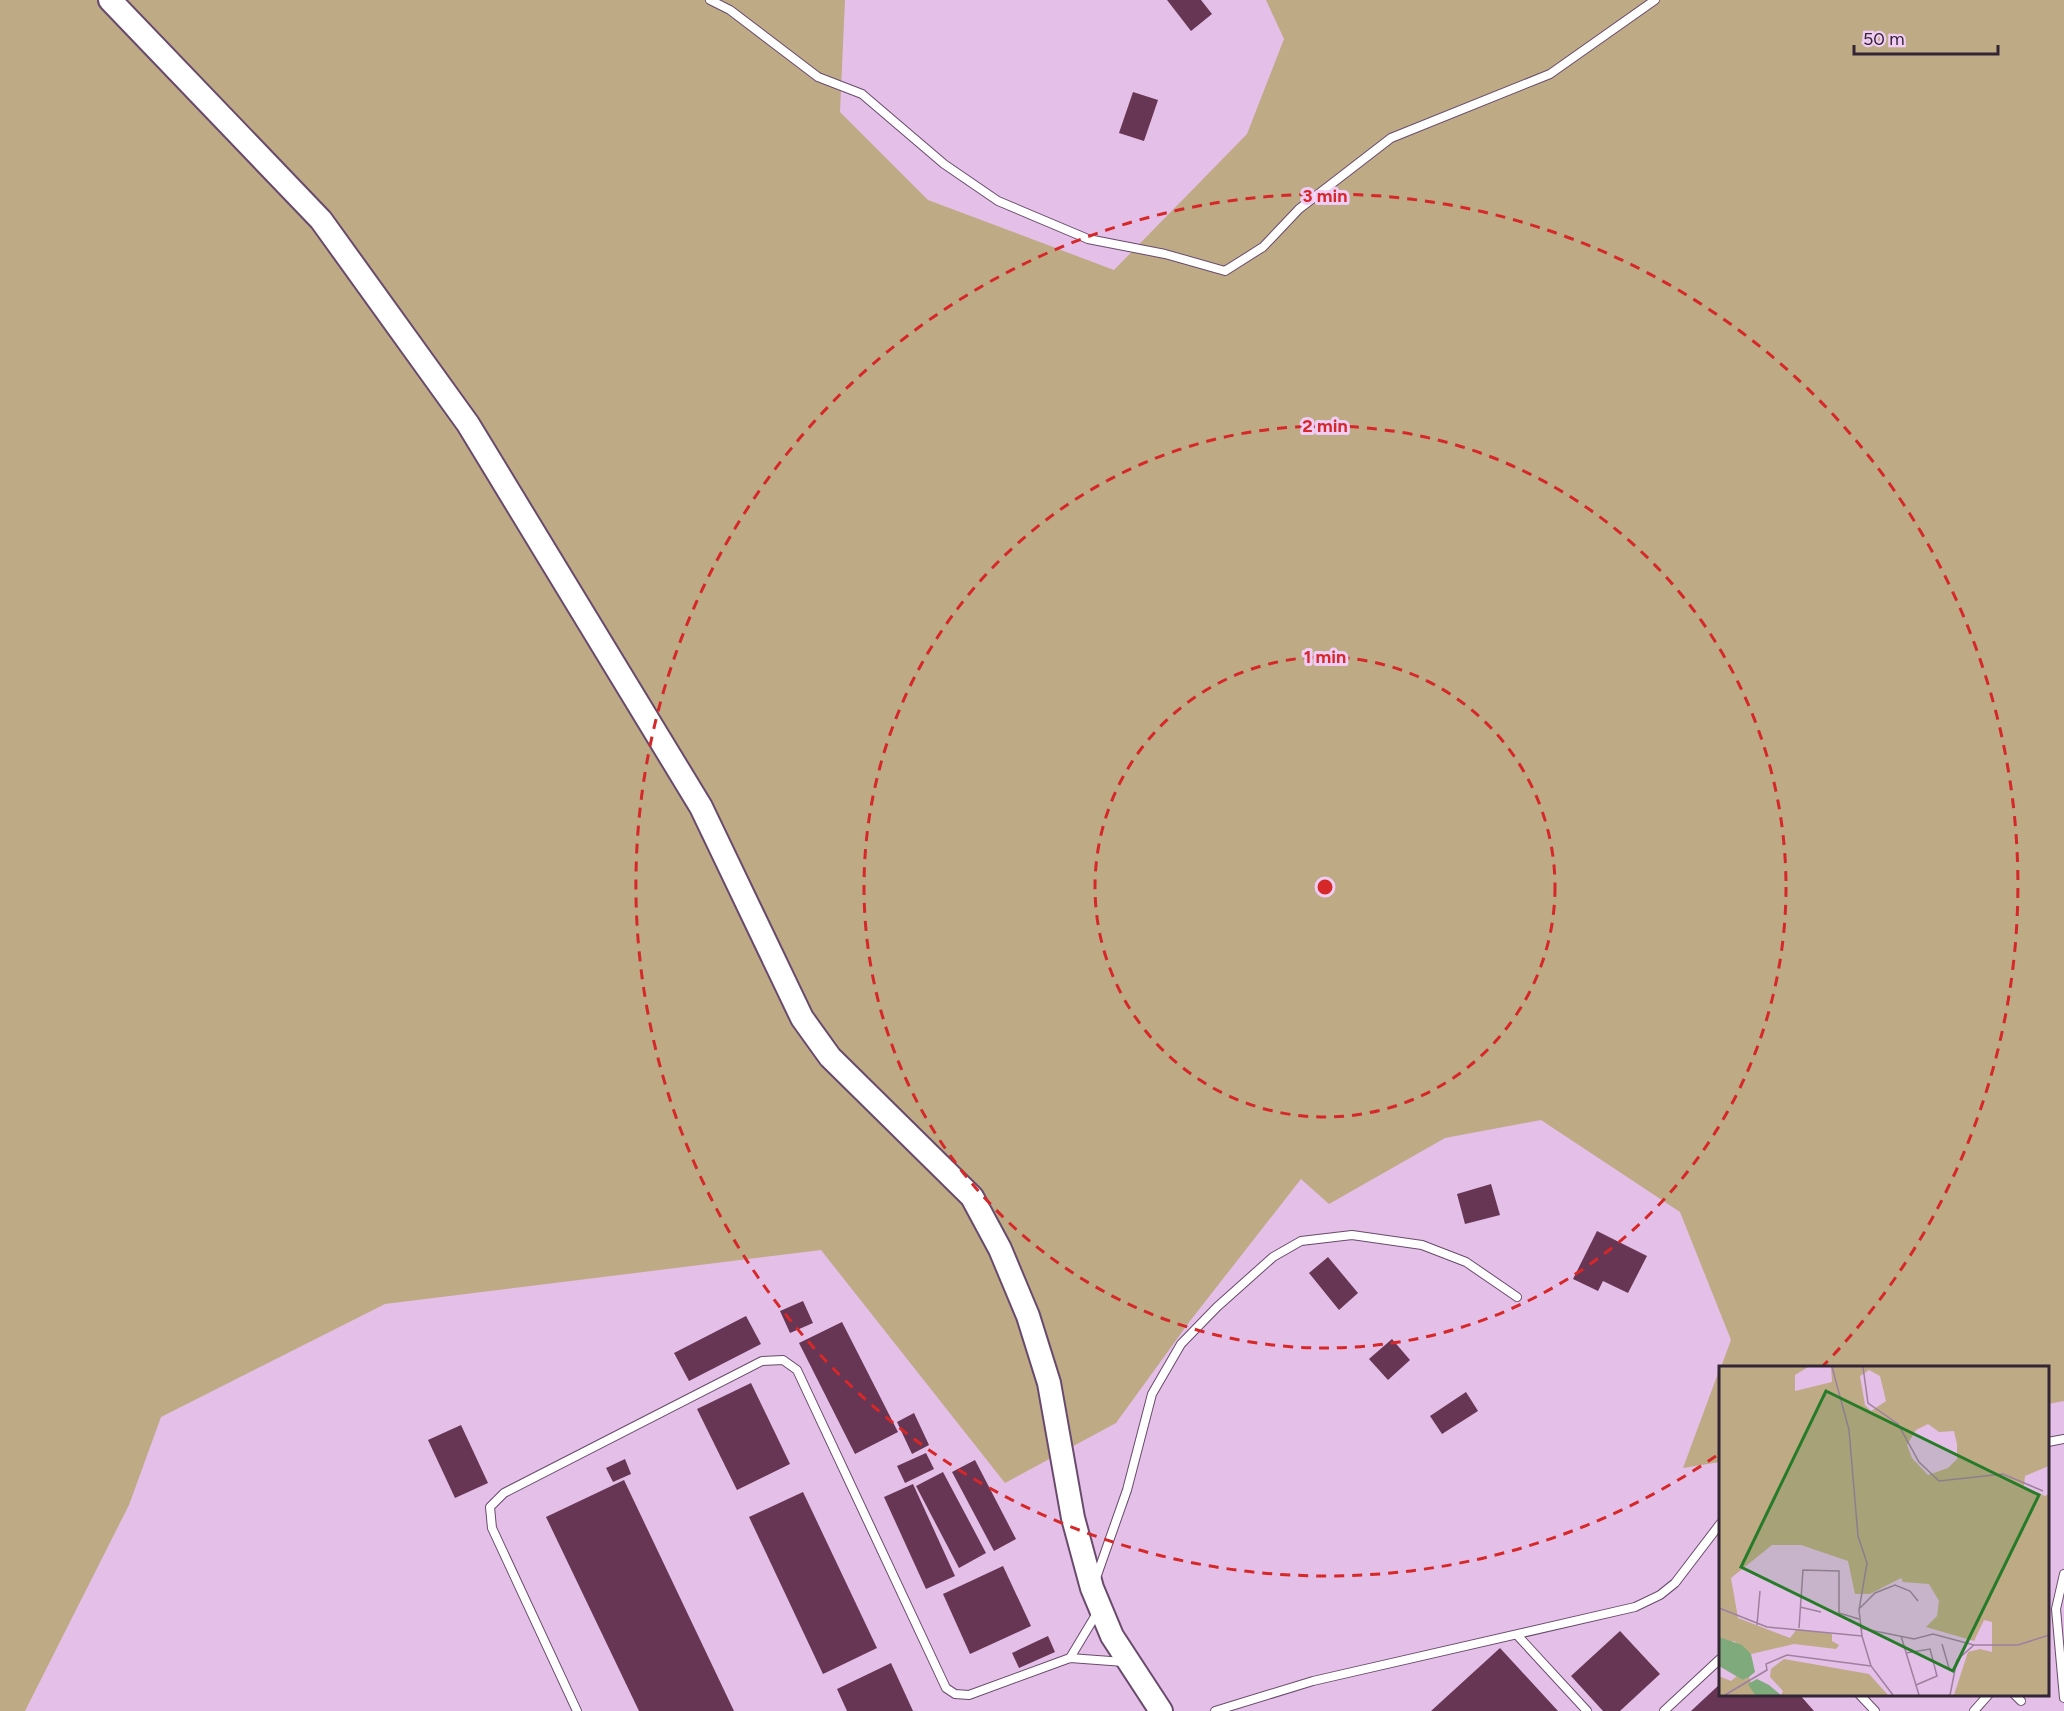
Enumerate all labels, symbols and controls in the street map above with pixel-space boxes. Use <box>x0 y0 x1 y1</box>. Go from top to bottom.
scale bar <box>1854 18 1998 56</box>
text: 50 m <box>1863 28 1905 50</box>
text: 3 min <box>1303 185 1347 207</box>
text: 2 min <box>1302 415 1348 437</box>
text: 1 min <box>1304 646 1346 668</box>
centre of rings <box>1315 877 1335 897</box>
inset map <box>1719 1366 2049 1696</box>

